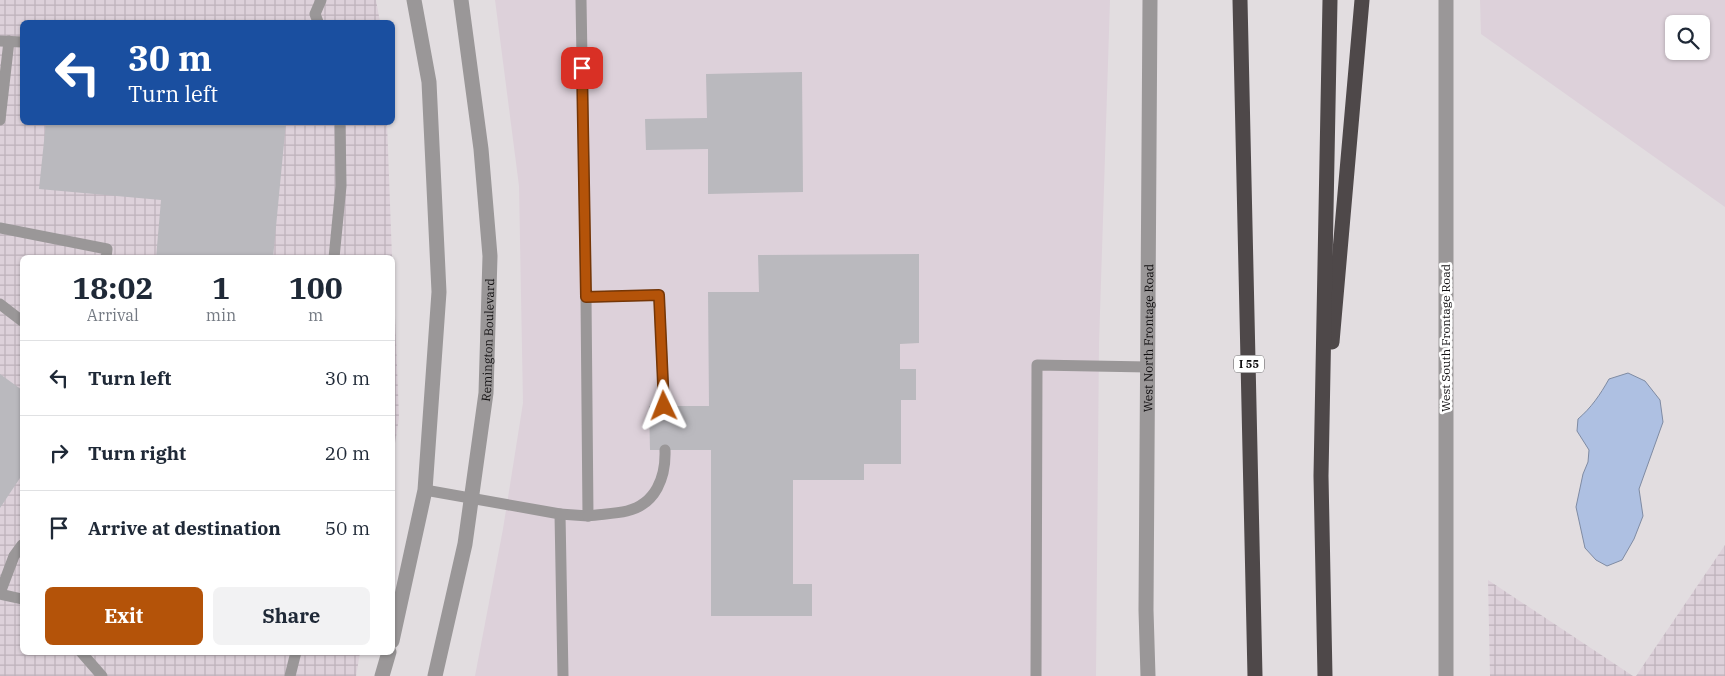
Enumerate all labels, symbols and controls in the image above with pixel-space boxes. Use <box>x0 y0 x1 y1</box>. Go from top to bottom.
map controls <box>1665 15 1710 60</box>
button: search <box>1665 15 1710 60</box>
text: 30 m <box>128 35 212 81</box>
icon: left <box>45 40 110 105</box>
pin <box>561 47 603 89</box>
icon: arrive <box>568 54 596 82</box>
text: Turn left <box>128 79 218 108</box>
street label: West North Frontage Road <box>1140 264 1156 412</box>
street label: West South Frontage Road <box>1438 264 1453 412</box>
text: 18:02 <box>72 268 153 307</box>
text: 1 <box>212 268 230 307</box>
text: 100 <box>289 268 343 307</box>
street label: Remington Boulevard <box>477 278 497 402</box>
text: Arrival <box>87 305 139 325</box>
text: min <box>206 305 236 325</box>
text: m <box>308 305 323 325</box>
road number: I 55 <box>1234 356 1264 372</box>
icon: left <box>45 364 73 392</box>
text: Turn left <box>88 366 171 390</box>
text: 30 m <box>325 366 370 390</box>
position arrow <box>637 379 689 431</box>
icon: right <box>45 439 73 467</box>
text: Turn right <box>88 441 186 465</box>
text: 20 m <box>325 441 370 465</box>
icon: arrive <box>45 514 73 542</box>
text: Arrive at destination <box>88 516 281 540</box>
text: 50 m <box>325 516 370 540</box>
button: Exit <box>45 587 203 645</box>
button: Share <box>213 587 370 645</box>

